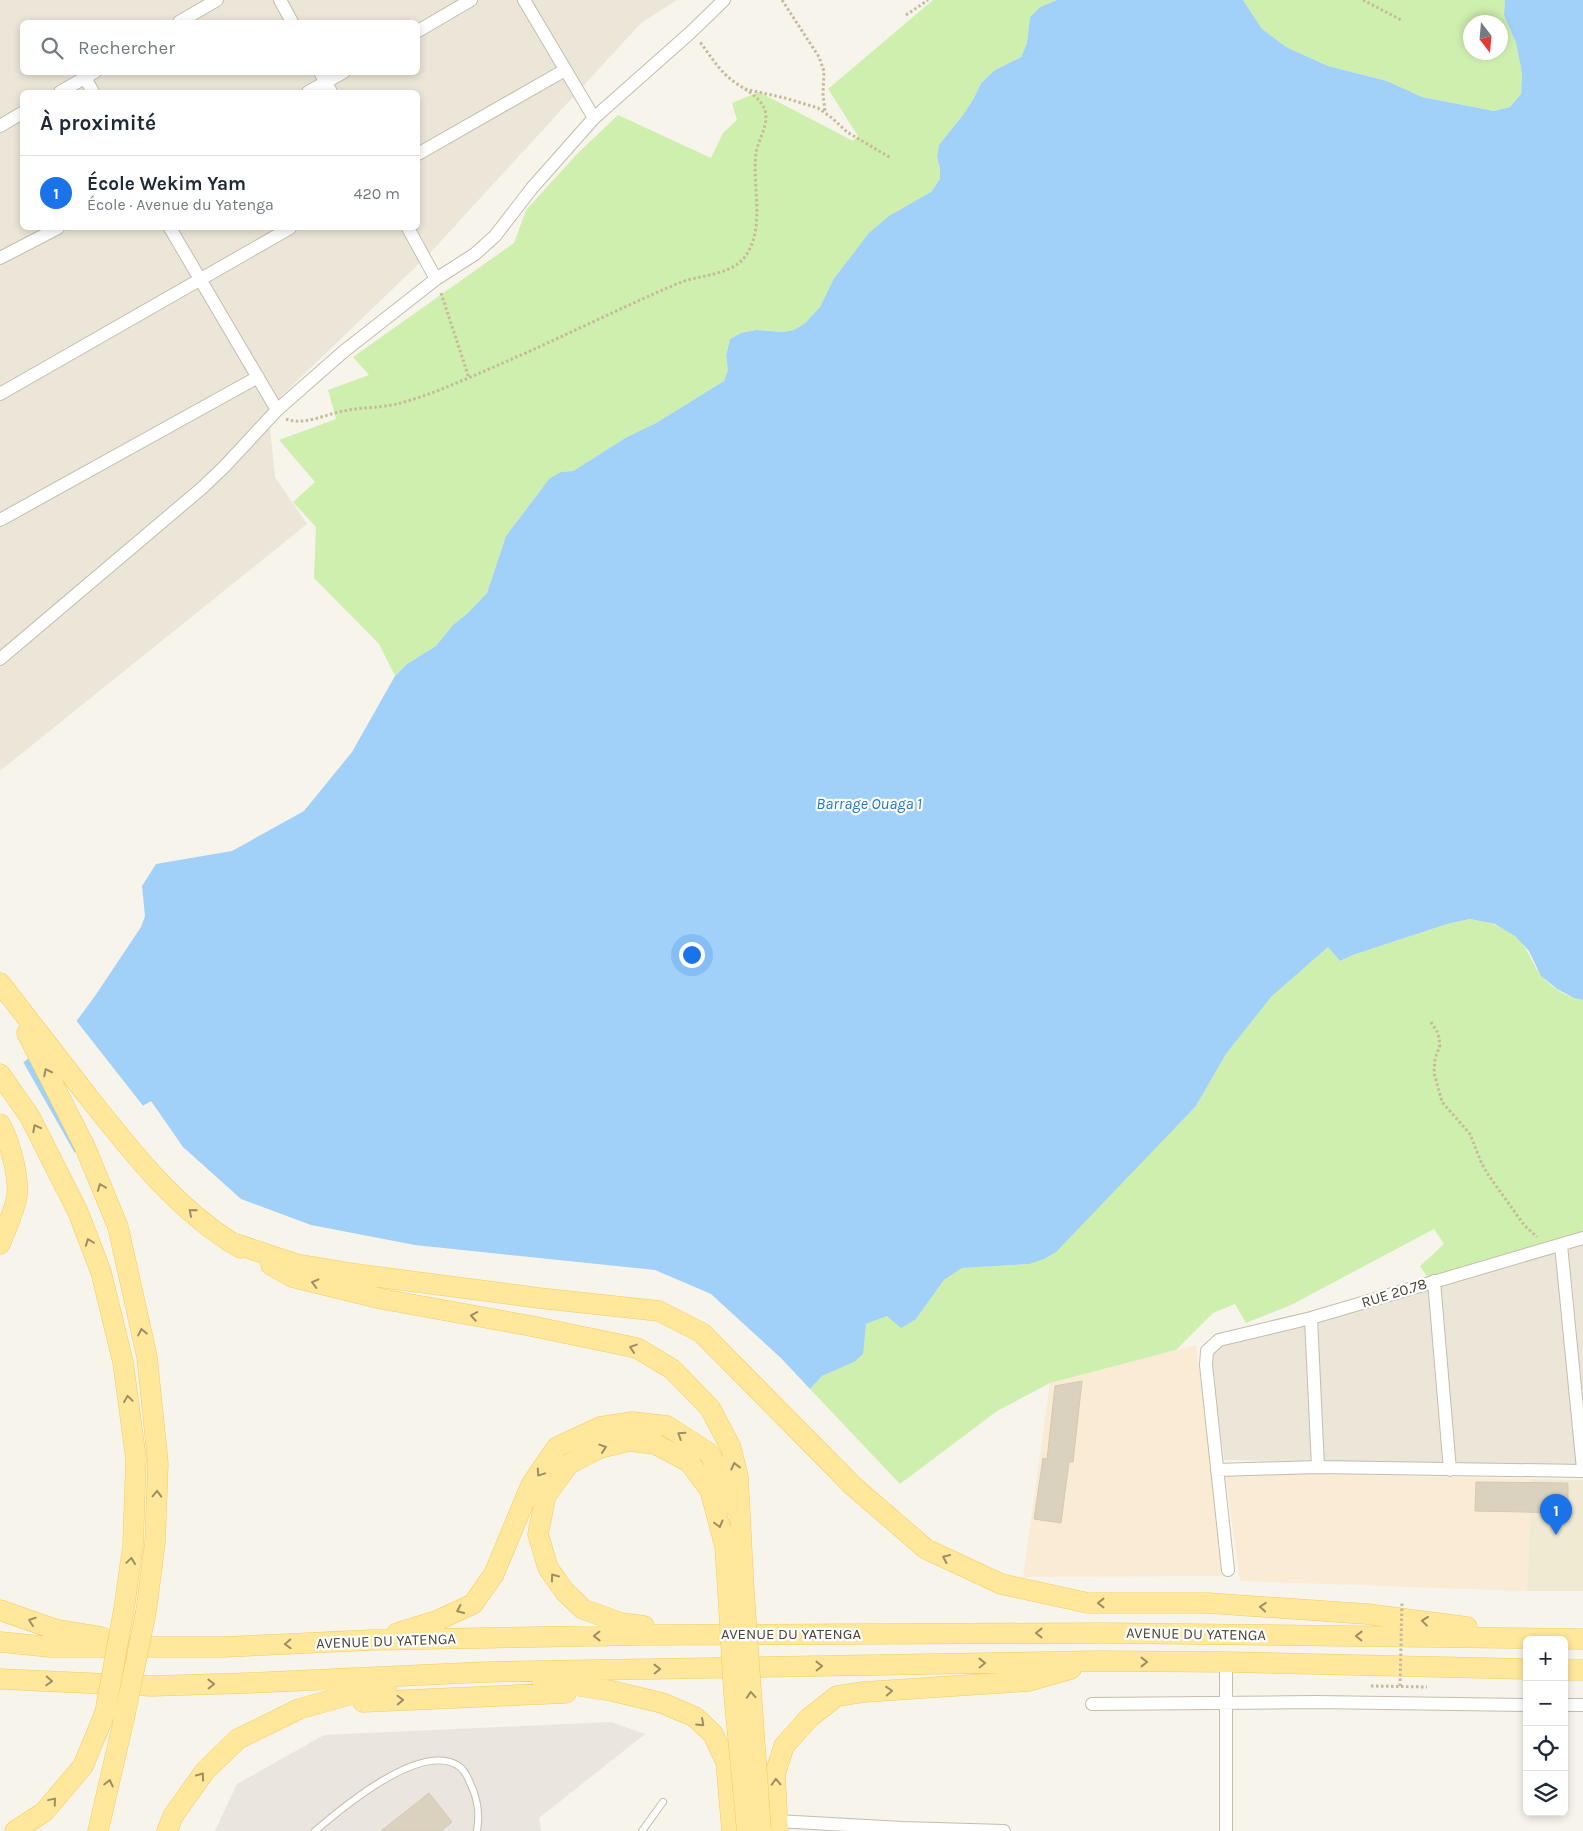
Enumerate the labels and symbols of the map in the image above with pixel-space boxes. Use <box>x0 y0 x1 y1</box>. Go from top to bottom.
north arrow <box>1463 15 1508 60</box>
water label: Barrage Ouaga 1 <box>816 794 922 813</box>
your location <box>679 942 705 968</box>
one-way arrow <box>43 1068 53 1077</box>
one-way arrow <box>32 1125 42 1134</box>
one-way arrow <box>97 1183 108 1192</box>
one-way arrow <box>188 1208 197 1217</box>
one-way arrow <box>85 1238 96 1247</box>
street label: RUE 20.78 <box>1359 1275 1429 1311</box>
one-way arrow <box>311 1278 320 1289</box>
one-way arrow <box>470 1311 479 1321</box>
one-way arrow <box>137 1328 148 1337</box>
one-way arrow <box>629 1344 638 1354</box>
one-way arrow <box>123 1395 134 1403</box>
one-way arrow <box>677 1432 687 1441</box>
one-way arrow <box>598 1444 606 1454</box>
one-way arrow <box>730 1462 741 1471</box>
one-way arrow <box>537 1467 546 1476</box>
one-way arrow <box>152 1489 162 1497</box>
pin: 1 <box>1540 1494 1572 1535</box>
one-way arrow <box>713 1519 724 1528</box>
one-way arrow <box>942 1554 951 1565</box>
one-way arrow <box>125 1557 136 1565</box>
one-way arrow <box>551 1573 560 1583</box>
one-way arrow <box>1097 1598 1104 1608</box>
one-way arrow <box>1259 1601 1267 1612</box>
one-way arrow <box>456 1604 465 1614</box>
one-way arrow <box>1421 1616 1429 1627</box>
one-way arrow <box>28 1617 37 1627</box>
street label: AVENUE DU YATENGA <box>1126 1624 1267 1644</box>
street label: AVENUE DU YATENGA <box>721 1625 861 1643</box>
one-way arrow <box>1035 1628 1043 1638</box>
street label: AVENUE DU YATENGA <box>316 1630 457 1652</box>
one-way arrow <box>593 1631 600 1641</box>
one-way arrow <box>1355 1631 1363 1641</box>
one-way arrow <box>284 1639 292 1650</box>
one-way arrow <box>1141 1657 1149 1667</box>
one-way arrow <box>978 1658 986 1668</box>
one-way arrow <box>816 1661 824 1671</box>
one-way arrow <box>654 1664 661 1674</box>
one-way arrow <box>45 1676 53 1687</box>
one-way arrow <box>208 1679 215 1689</box>
one-way arrow <box>885 1685 893 1696</box>
one-way arrow <box>746 1691 757 1699</box>
one-way arrow <box>396 1695 404 1705</box>
one-way arrow <box>696 1717 705 1726</box>
one-way arrow <box>195 1772 204 1782</box>
one-way arrow <box>770 1778 781 1786</box>
one-way arrow <box>103 1779 114 1788</box>
one-way arrow <box>48 1798 57 1807</box>

